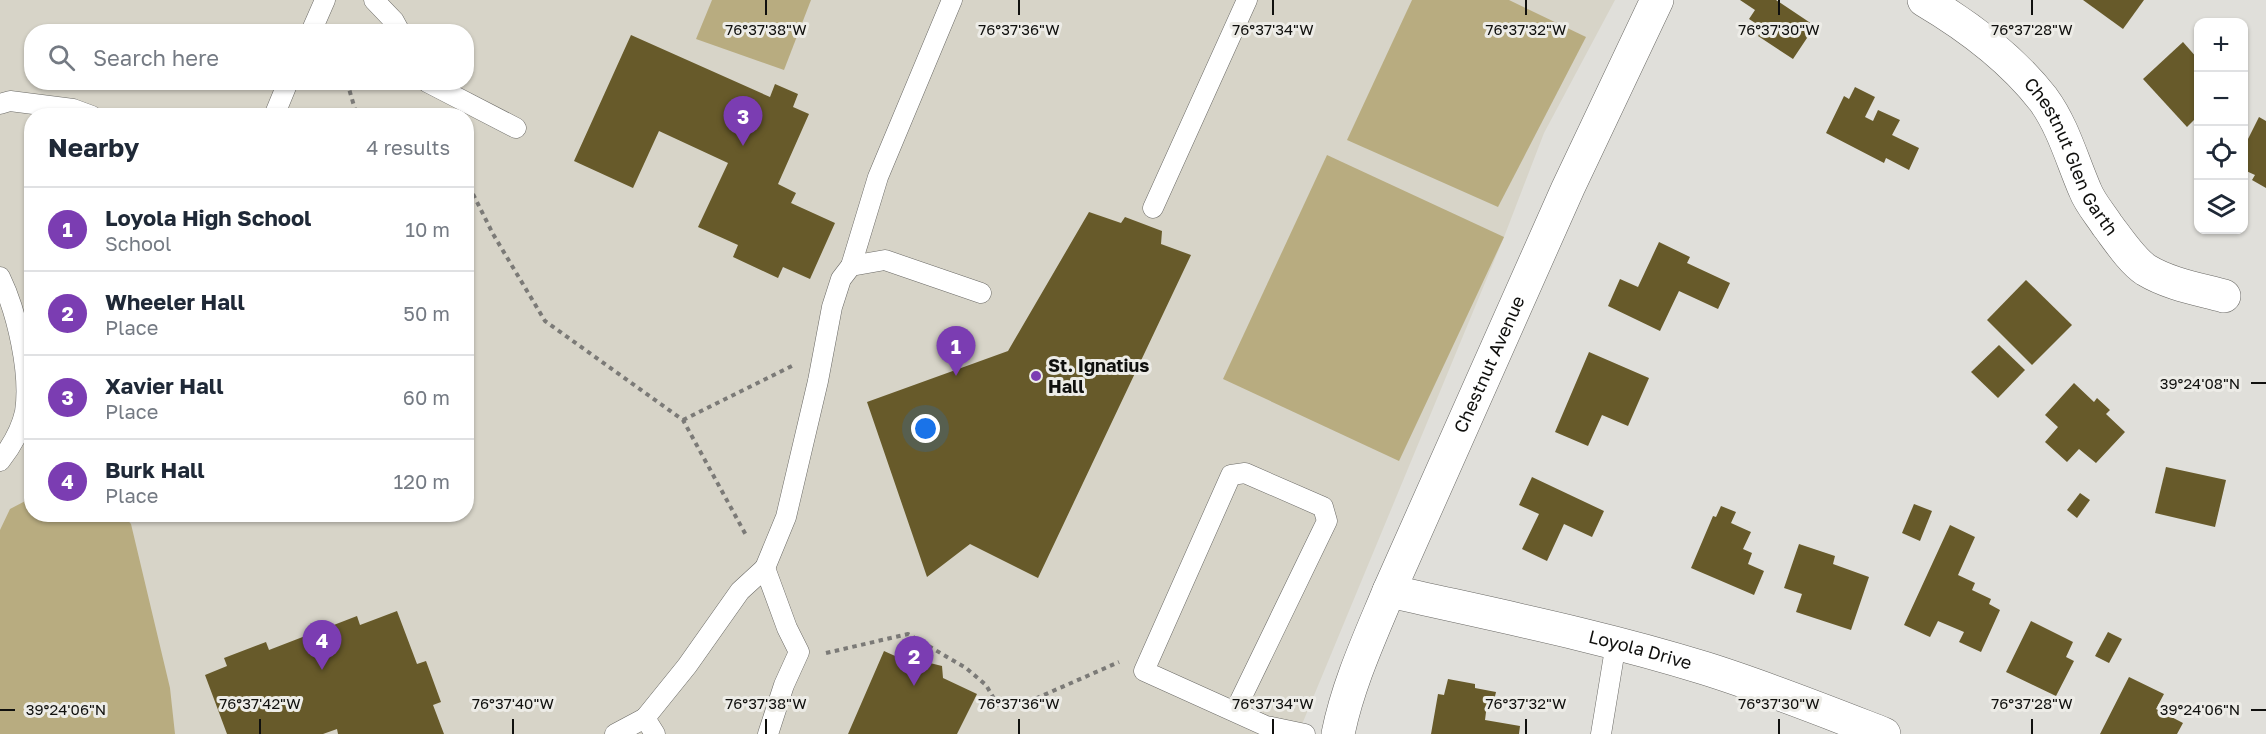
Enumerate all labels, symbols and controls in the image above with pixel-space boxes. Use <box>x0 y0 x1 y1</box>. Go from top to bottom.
map controls <box>2194 18 2248 234</box>
button: + <box>2194 18 2248 72</box>
text: 76°37'38"W <box>725 20 807 38</box>
text: 76°37'36"W <box>978 20 1060 38</box>
text: 76°37'34"W <box>1232 20 1314 38</box>
text: 76°37'32"W <box>1486 20 1566 38</box>
text: 76°37'30"W <box>1738 20 1820 38</box>
text: 76°37'28"W <box>1991 20 2073 38</box>
search box <box>24 24 474 90</box>
icon: search <box>45 41 78 74</box>
text: Search here <box>93 44 219 71</box>
button: − <box>2194 72 2248 126</box>
street label: Chestnut Glen Garth <box>2020 73 2123 239</box>
pin: 3 <box>724 96 762 146</box>
button: locate <box>2194 126 2248 180</box>
text: Nearby <box>48 132 139 163</box>
text: 4 results <box>366 135 450 159</box>
button: layers <box>2194 180 2248 234</box>
text: Loyola High School <box>105 204 311 231</box>
text: 1 <box>62 217 73 241</box>
text: 10 m <box>405 217 450 241</box>
text: School <box>105 231 171 255</box>
text: Wheeler Hall <box>105 288 245 315</box>
street label: Chestnut Avenue <box>1449 292 1529 436</box>
text: 2 <box>61 301 74 325</box>
text: 50 m <box>403 301 450 325</box>
text: Place <box>105 315 158 339</box>
pin: 1 <box>936 326 976 376</box>
place label: St. Ignatius Hall <box>1048 354 1149 397</box>
marker: St. Ignatius Hall <box>1029 369 1043 383</box>
text: Xavier Hall <box>105 372 224 399</box>
text: 39°24'08"N <box>2160 374 2240 392</box>
text: 3 <box>61 385 74 409</box>
text: 60 m <box>403 385 450 409</box>
text: Place <box>105 399 158 423</box>
your location <box>911 414 940 443</box>
text: Burk Hall <box>105 456 205 483</box>
text: 4 <box>61 469 74 493</box>
text: 120 m <box>394 469 450 493</box>
text: Place <box>105 483 158 507</box>
pin: 4 <box>302 620 342 670</box>
street label: Loyola Drive <box>1586 625 1695 674</box>
pin: 2 <box>894 636 934 686</box>
text: 76°37'42"W <box>219 694 301 712</box>
text: 76°37'40"W <box>472 694 554 712</box>
text: 76°37'38"W <box>725 694 807 712</box>
text: 76°37'36"W <box>978 694 1060 712</box>
text: 76°37'34"W <box>1232 694 1314 712</box>
text: 76°37'32"W <box>1486 694 1566 712</box>
text: 76°37'30"W <box>1738 694 1820 712</box>
text: 76°37'28"W <box>1991 694 2073 712</box>
text: 39°24'06"N <box>26 700 106 718</box>
text: 39°24'06"N <box>2160 700 2240 718</box>

